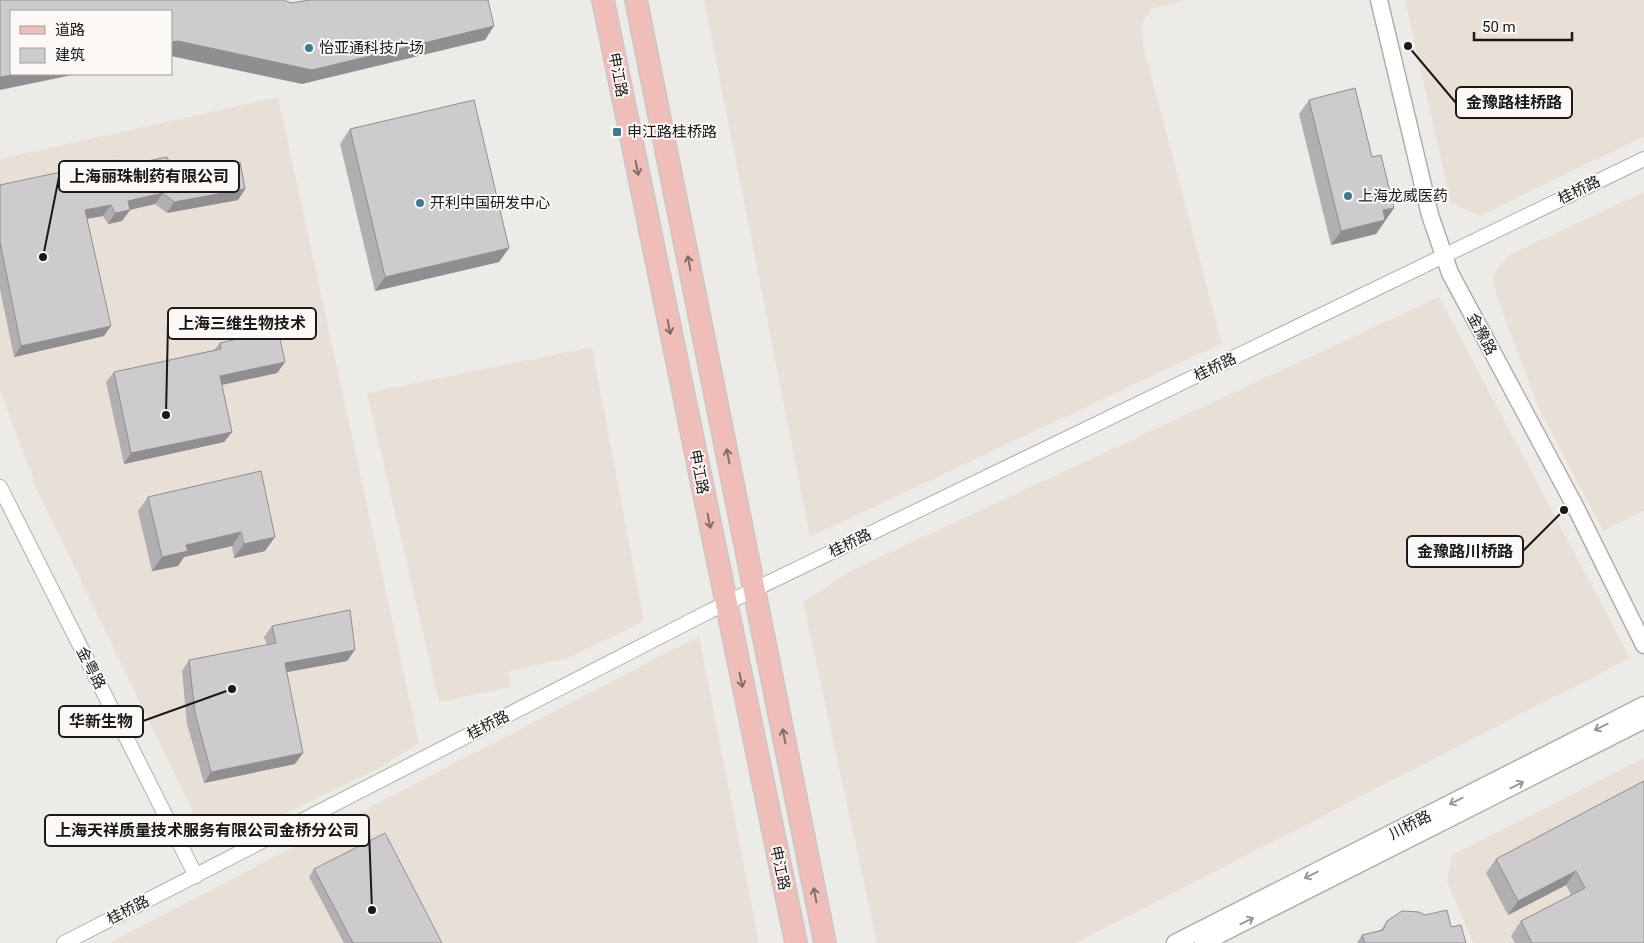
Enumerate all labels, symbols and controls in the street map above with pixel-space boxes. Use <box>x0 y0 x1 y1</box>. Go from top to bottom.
legend <box>10 10 172 75</box>
scale bar <box>1474 10 1572 42</box>
text: 50 m <box>1482 18 1516 36</box>
text: 道路 <box>55 21 85 39</box>
place label: 怡亚通科技广场 <box>319 39 424 57</box>
marker: 怡亚通科技广场 <box>303 42 315 54</box>
text: 建筑 <box>55 46 85 64</box>
street label: 申江路 <box>605 51 631 99</box>
callout: 金豫路桂桥路 <box>1456 87 1572 118</box>
text: 金豫路桂桥路 <box>1466 93 1562 112</box>
place label: 申江路桂桥路 <box>627 123 717 141</box>
marker: 申江路桂桥路 <box>611 126 623 138</box>
one-way arrow <box>633 159 642 175</box>
callout: 上海丽珠制药有限公司 <box>59 161 239 192</box>
text: 上海丽珠制药有限公司 <box>69 167 229 186</box>
street label: 桂桥路 <box>1555 172 1603 208</box>
place label: 上海龙威医药 <box>1358 187 1448 205</box>
marker: 上海龙威医药 <box>1342 190 1354 202</box>
place label: 开利中国研发中心 <box>430 194 550 212</box>
marker: 开利中国研发中心 <box>414 197 426 209</box>
one-way arrow <box>684 255 693 271</box>
callout: 上海三维生物技术 <box>168 308 316 339</box>
street label: 金豫路 <box>1463 310 1501 358</box>
text: 上海三维生物技术 <box>178 314 306 333</box>
one-way arrow <box>665 319 675 335</box>
street label: 桂桥路 <box>1191 349 1239 385</box>
street label: 申江路 <box>686 448 712 496</box>
one-way arrow <box>723 449 732 465</box>
one-way arrow <box>705 512 714 528</box>
street label: 桂桥路 <box>826 525 874 561</box>
callout: 金豫路川桥路 <box>1407 536 1523 567</box>
text: 金豫路川桥路 <box>1417 542 1513 561</box>
street label: 金粤路 <box>73 644 109 692</box>
one-way arrow <box>737 671 747 687</box>
callout: 华新生物 <box>59 706 143 737</box>
street label: 桂桥路 <box>464 707 512 743</box>
text: 华新生物 <box>69 712 133 731</box>
one-way arrow <box>1593 722 1608 732</box>
one-way arrow <box>779 728 788 744</box>
one-way arrow <box>1509 780 1524 789</box>
one-way arrow <box>1449 797 1464 806</box>
street label: 川桥路 <box>1386 807 1434 843</box>
callout: 上海天祥质量技术服务有限公司金桥分公司 <box>45 815 369 846</box>
text: 上海天祥质量技术服务有限公司金桥分公司 <box>55 821 359 840</box>
street label: 申江路 <box>767 844 793 892</box>
one-way arrow <box>1304 871 1319 880</box>
one-way arrow <box>810 888 820 904</box>
street label: 桂桥路 <box>104 892 152 928</box>
one-way arrow <box>1239 916 1254 925</box>

